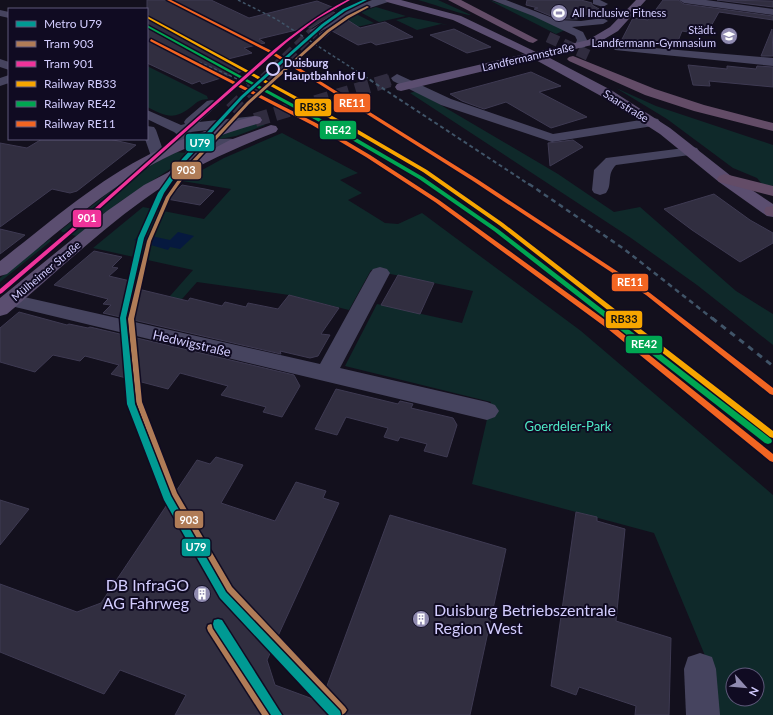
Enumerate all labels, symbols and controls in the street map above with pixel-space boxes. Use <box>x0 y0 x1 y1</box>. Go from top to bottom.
sports icon: All Inclusive Fitness <box>549 3 569 23</box>
place label: All Inclusive Fitness <box>572 6 667 19</box>
legend <box>8 8 148 140</box>
text: Metro U79 <box>44 16 102 31</box>
place label: Städt. Landfermann-Gymnasium <box>591 23 716 49</box>
school or university icon: Städt. Landfermann-Gymnasium <box>719 26 739 46</box>
text: Tram 903 <box>44 36 94 51</box>
street label: Landfermannstraße <box>481 40 575 73</box>
text: Tram 901 <box>44 56 94 71</box>
place label: Duisburg Hauptbahnhof U <box>284 56 366 82</box>
marker: Duisburg Hauptbahnhof U <box>266 62 280 76</box>
text: Railway RB33 <box>44 76 116 91</box>
street label: Saarstraße <box>601 87 652 125</box>
line badge: RE11 <box>333 93 371 113</box>
text: Railway RE42 <box>44 96 116 111</box>
text: RE11 <box>339 96 365 109</box>
line badge: RB33 <box>294 98 332 117</box>
text: RB33 <box>299 100 327 113</box>
text: Railway RE11 <box>44 116 116 131</box>
line badge: RE42 <box>319 120 357 140</box>
text: RE42 <box>325 123 351 136</box>
line badge: U79 <box>185 133 215 152</box>
text: U79 <box>190 136 210 149</box>
line badge: 903 <box>171 161 202 180</box>
text: 903 <box>176 163 196 176</box>
line badge: 901 <box>72 209 102 228</box>
text: 901 <box>77 211 97 224</box>
street label: Mülheimer Straße <box>9 238 83 303</box>
line badge: RE11 <box>611 273 649 292</box>
text: RE11 <box>617 275 643 288</box>
line badge: RB33 <box>605 310 643 329</box>
text: RB33 <box>610 312 638 325</box>
street label: Hedwigstraße <box>151 326 233 360</box>
line badge: RE42 <box>625 335 663 354</box>
text: RE42 <box>631 337 657 350</box>
park label: Goerdeler-Park <box>525 418 612 434</box>
line badge: 903 <box>174 510 204 529</box>
text: 903 <box>179 513 199 526</box>
line badge: U79 <box>181 538 211 557</box>
text: U79 <box>186 540 206 553</box>
place label: DB InfraGO AG Fahrweg <box>103 575 189 612</box>
building icon: DB InfraGO AG Fahrweg <box>192 584 212 604</box>
place label: Duisburg Betriebszentrale Region West <box>434 600 616 637</box>
building icon: Duisburg Betriebszentrale Region West <box>411 609 431 629</box>
north arrow <box>725 667 765 707</box>
text: N <box>747 685 762 698</box>

